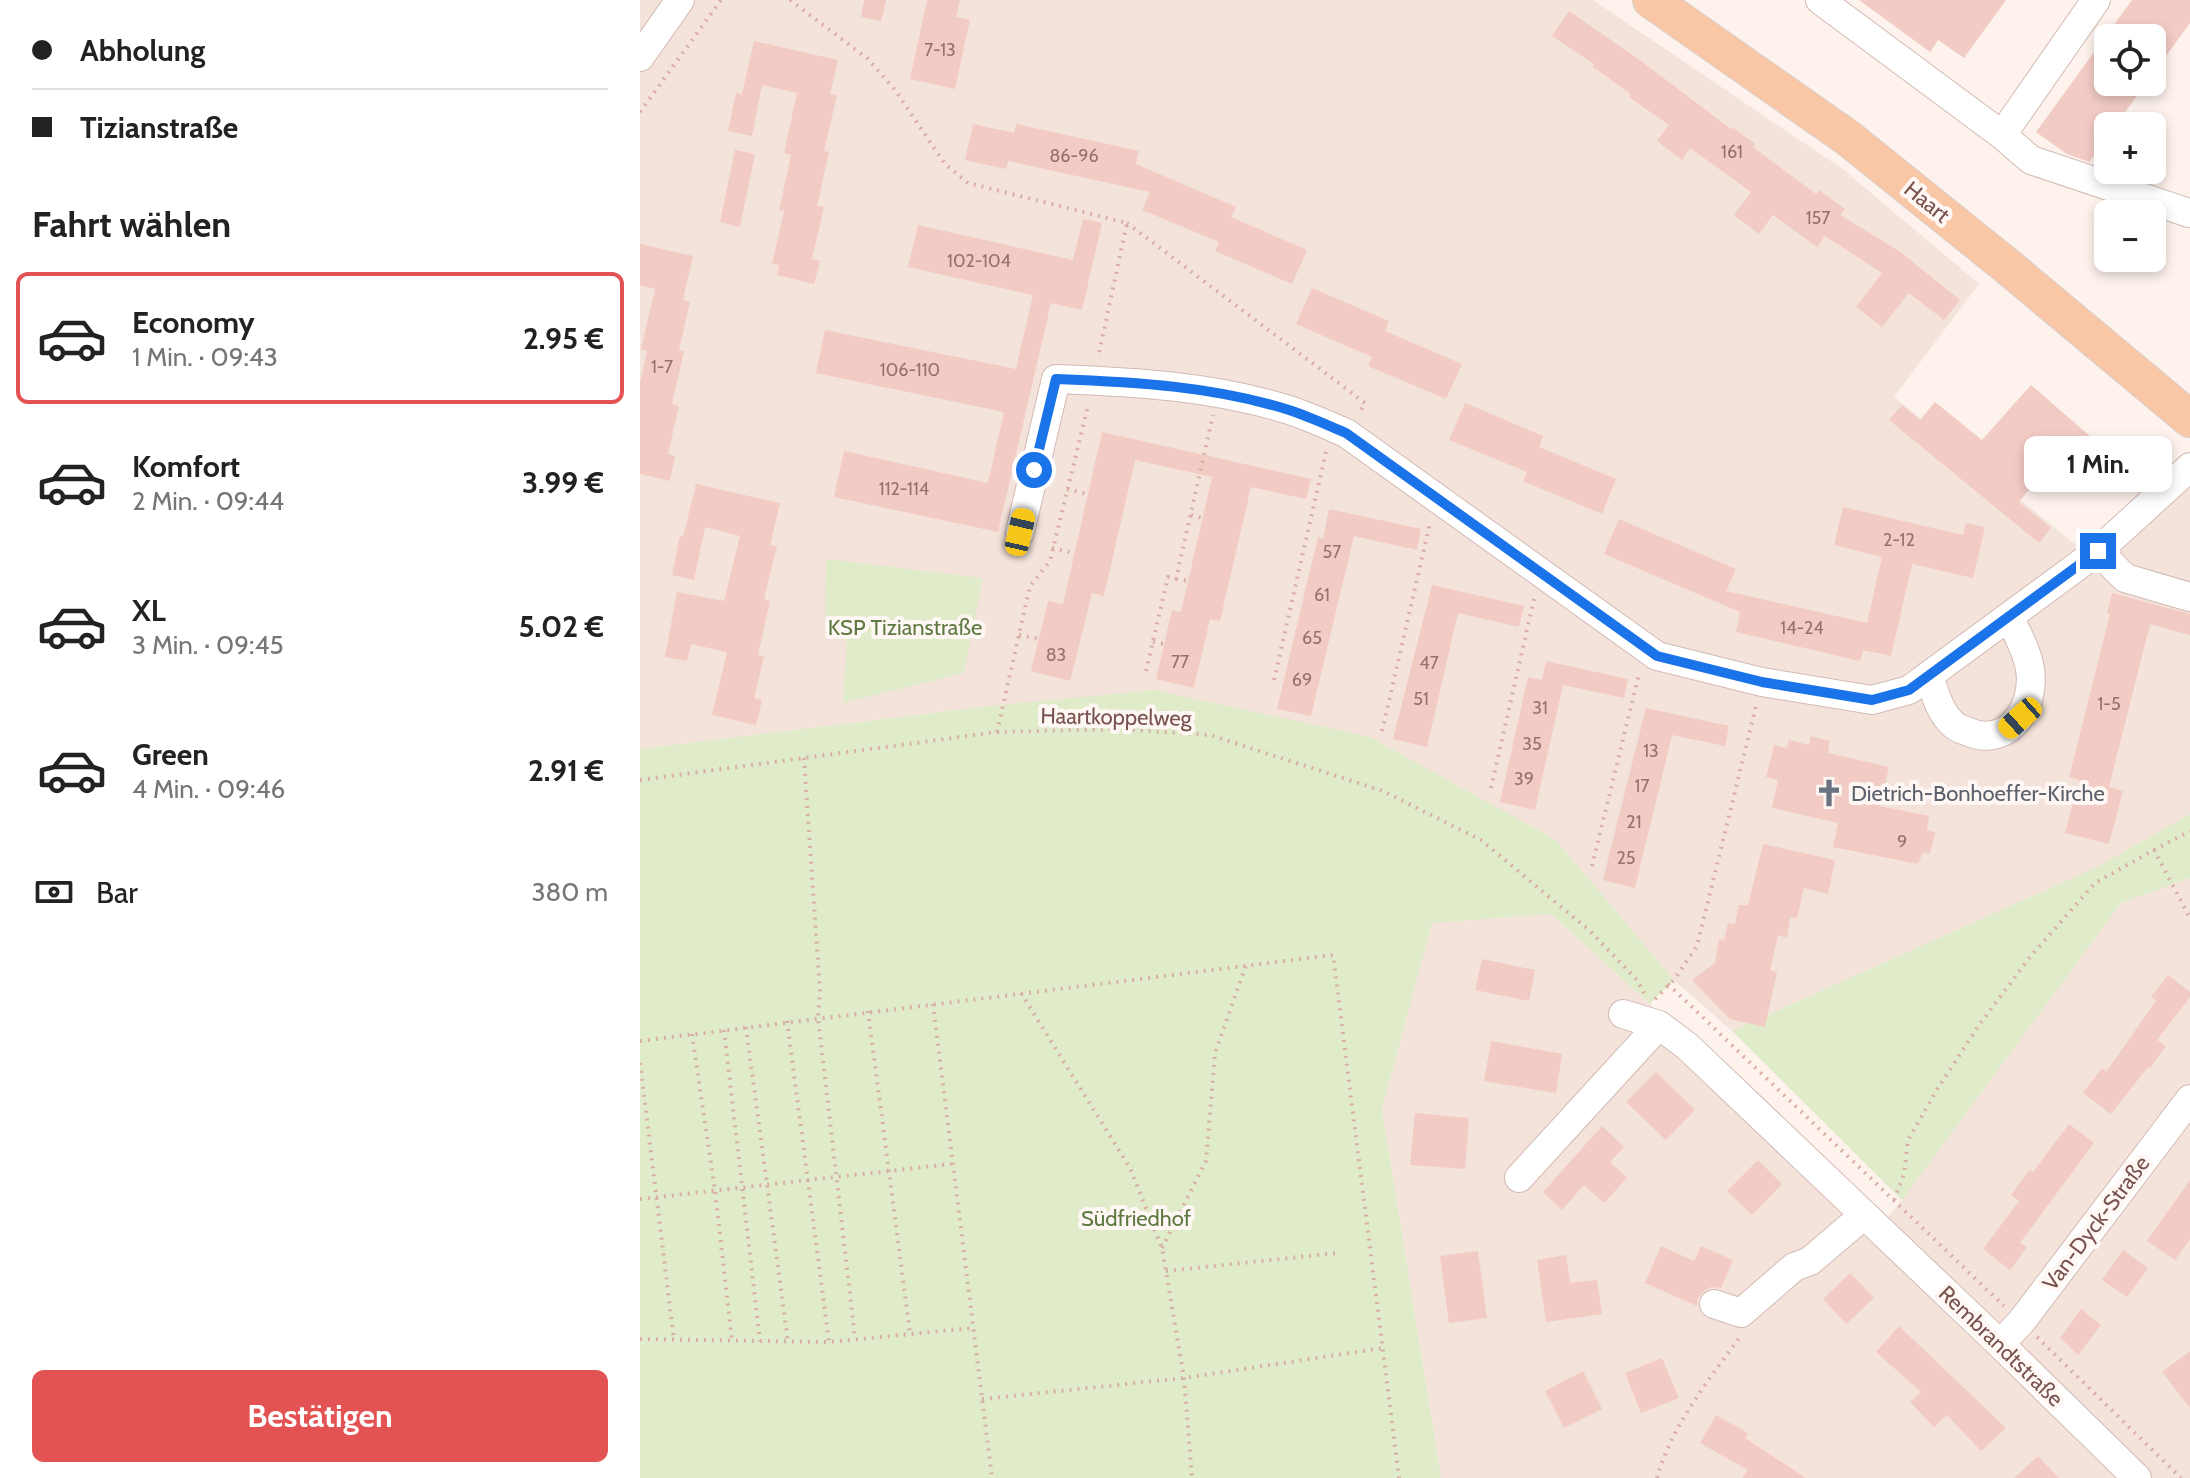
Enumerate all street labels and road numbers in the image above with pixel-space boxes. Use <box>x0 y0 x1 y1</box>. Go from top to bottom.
street label: Haart <box>1899 176 1956 229</box>
street label: Haartkoppelweg <box>1040 702 1193 732</box>
street label: Van-Dyck-Straße <box>2037 1150 2155 1296</box>
street label: Rembrandtstraße <box>1933 1280 2069 1412</box>

